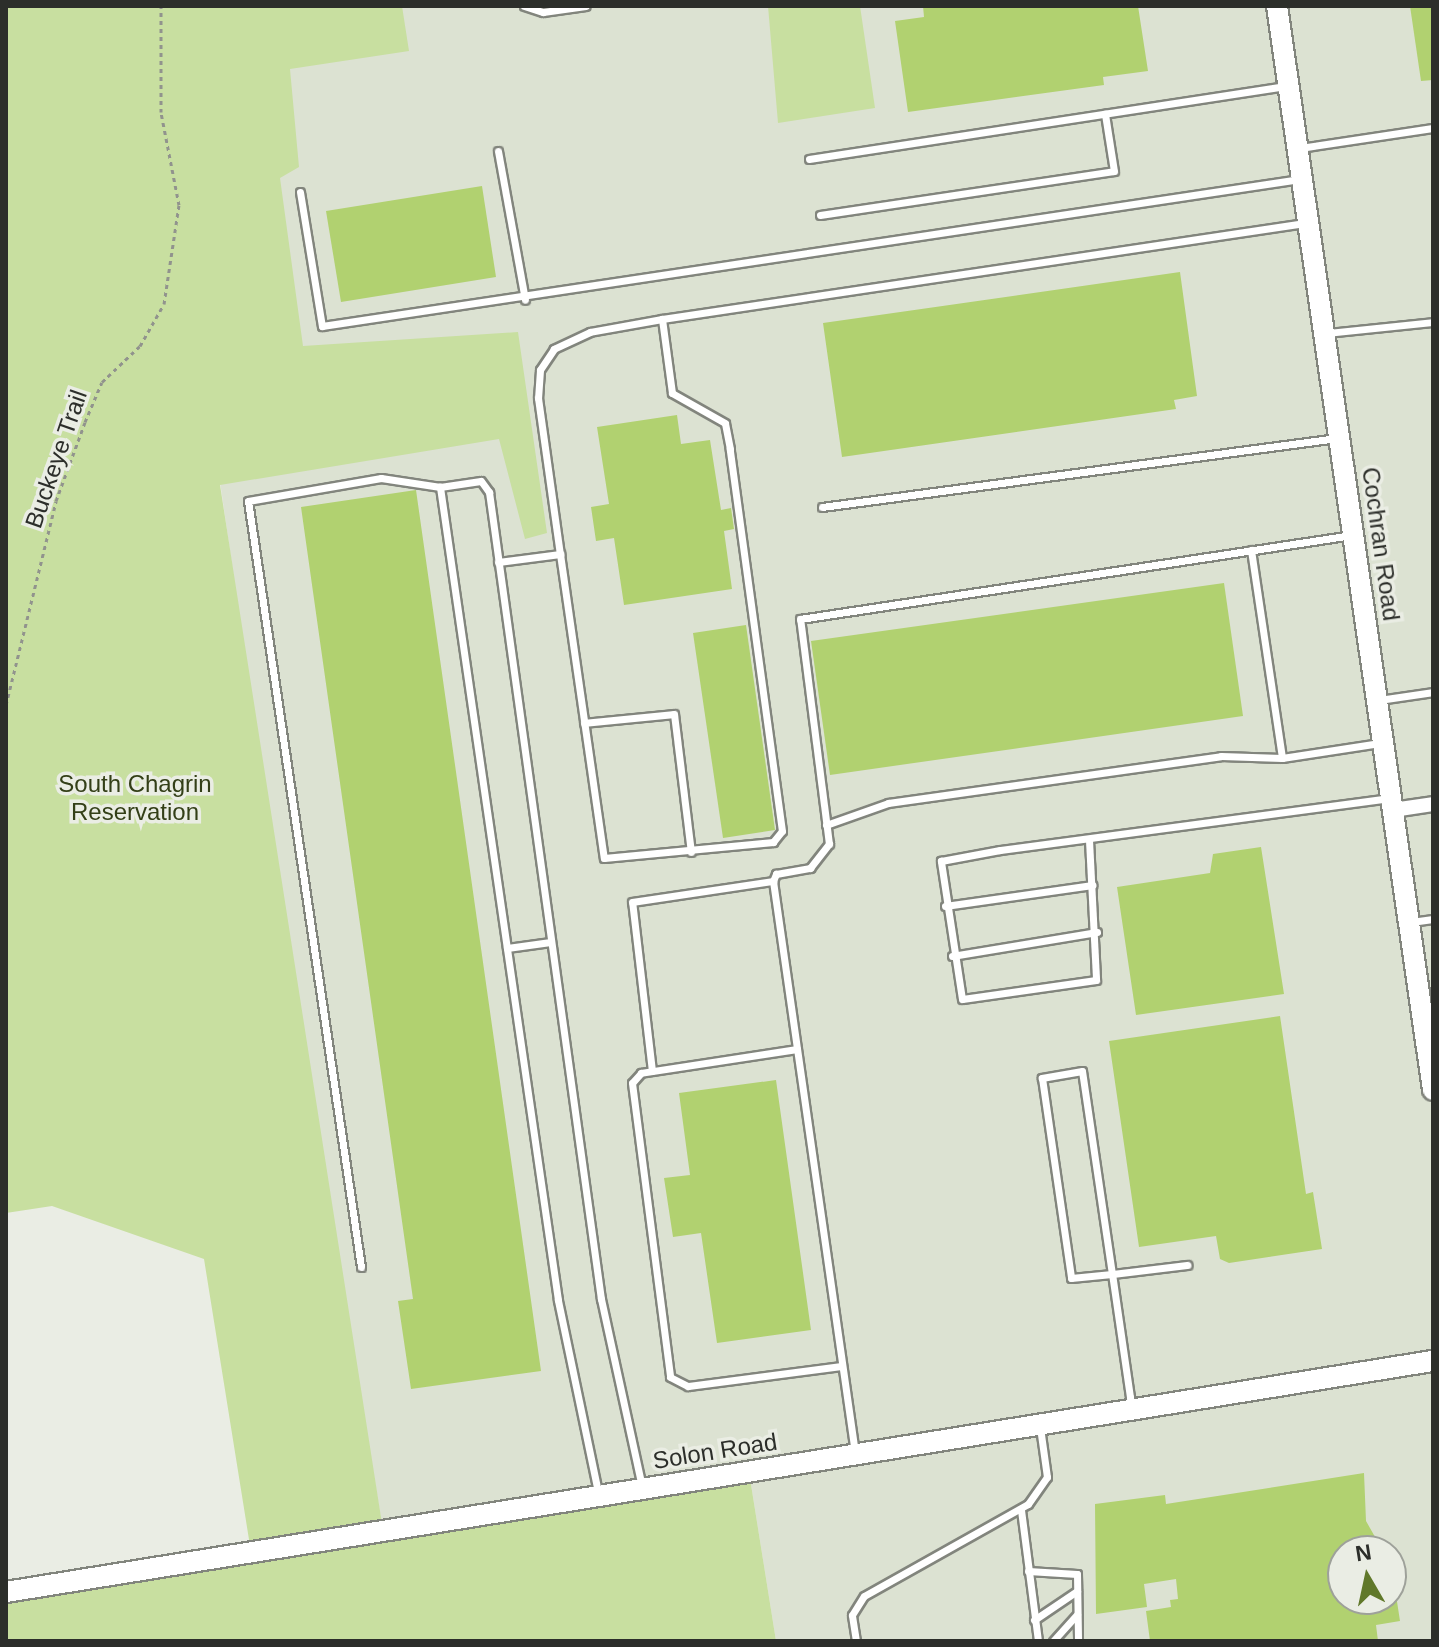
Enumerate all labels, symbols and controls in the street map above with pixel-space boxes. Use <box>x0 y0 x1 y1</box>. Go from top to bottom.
street label: Buckeye Trail <box>19 386 93 532</box>
street label: Cochran Road <box>1356 465 1406 623</box>
park label: South Chagrin Reservation <box>58 770 212 826</box>
street label: Solon Road <box>651 1427 779 1475</box>
north arrow <box>1327 1535 1407 1615</box>
text: N <box>1354 1539 1373 1566</box>

